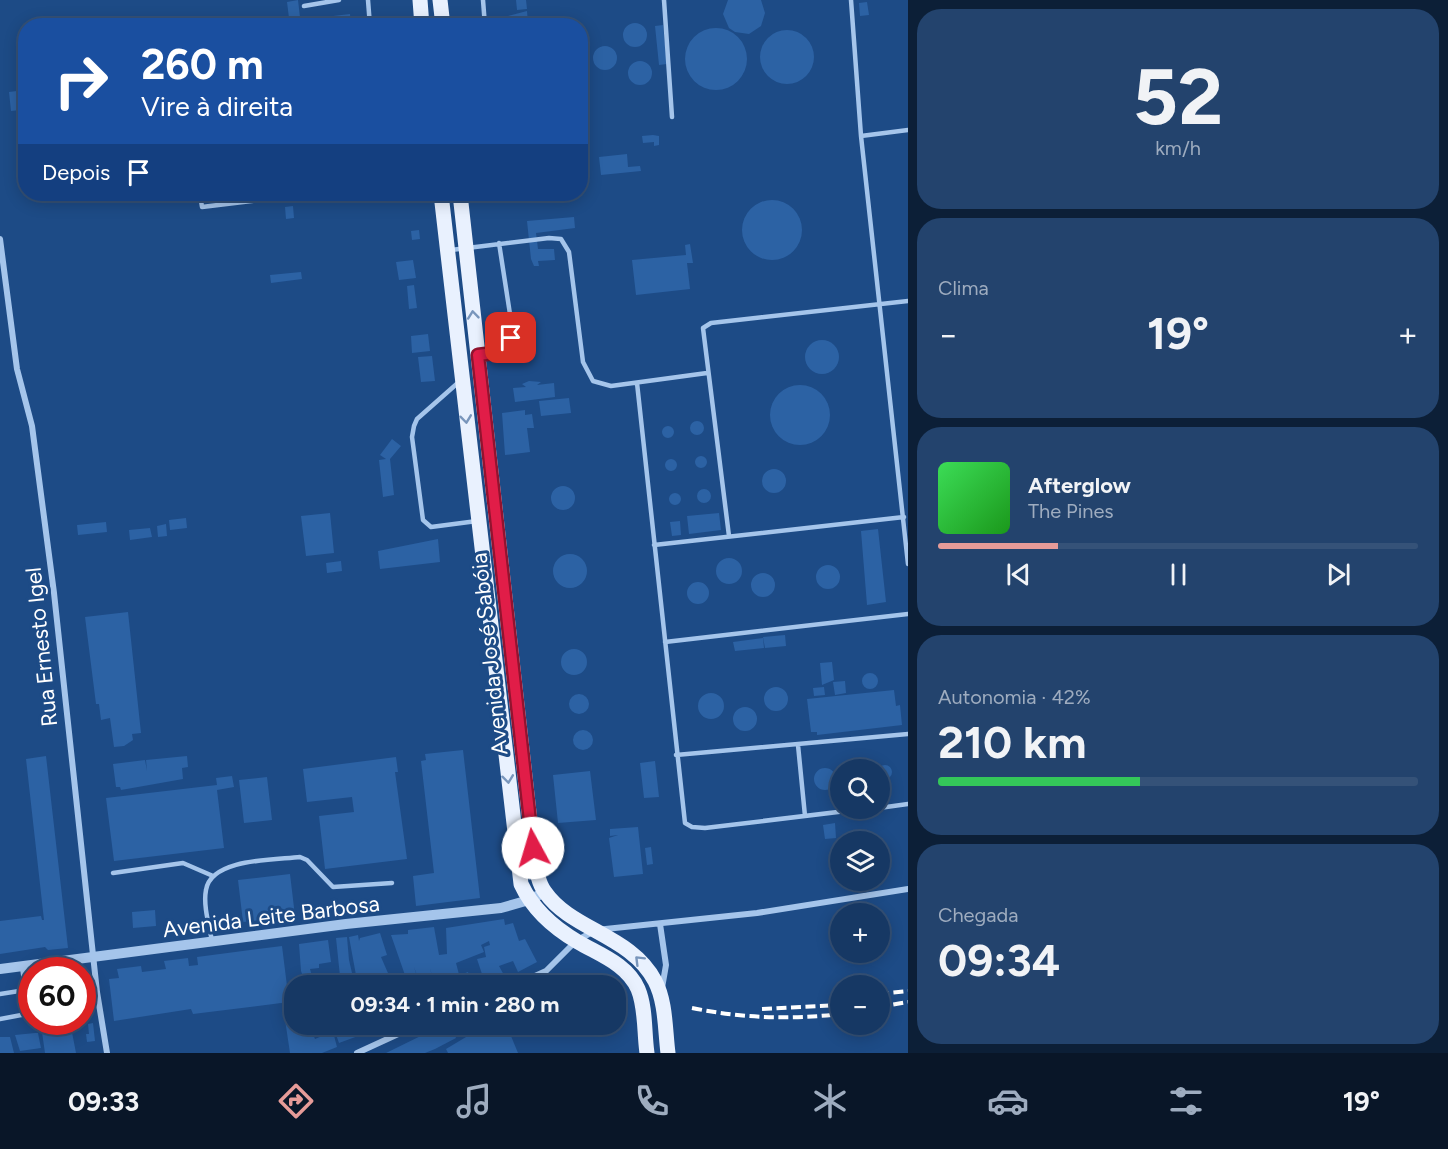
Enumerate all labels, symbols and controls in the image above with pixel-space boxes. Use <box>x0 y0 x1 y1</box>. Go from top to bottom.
text: 260 m <box>141 39 264 90</box>
icon: right <box>42 42 120 120</box>
text: 52 <box>1133 50 1223 144</box>
text: Vire à direita <box>141 90 293 123</box>
text: km/h <box>1155 136 1201 160</box>
icon: arrive <box>122 156 155 189</box>
text: Depois <box>42 159 110 186</box>
text: Clima <box>938 276 989 300</box>
text: 19° <box>1147 306 1209 360</box>
one-way arrow <box>467 310 480 319</box>
pin <box>485 312 536 363</box>
text: − <box>938 315 959 354</box>
text: + <box>1397 315 1418 354</box>
icon: arrive <box>494 321 527 354</box>
one-way arrow <box>459 414 472 423</box>
text: Afterglow <box>1028 472 1131 499</box>
text: The Pines <box>1028 499 1114 523</box>
street label: Avenida José Sabóia <box>465 551 514 756</box>
icon: previous <box>1002 558 1035 591</box>
icon: pause <box>1162 558 1195 591</box>
icon: next <box>1322 558 1355 591</box>
street label: Rua Ernesto Igel <box>20 566 63 728</box>
text: Autonomia · 42% <box>938 685 1091 709</box>
text: 210 km <box>938 715 1086 769</box>
map controls <box>830 759 890 1035</box>
button: search <box>830 759 890 819</box>
one-way arrow <box>501 775 514 784</box>
position arrow <box>501 816 565 880</box>
button: layers <box>830 831 890 891</box>
street label: Avenida Leite Barbosa <box>161 890 381 943</box>
button: + <box>830 903 890 963</box>
text: Chegada <box>938 903 1018 927</box>
text: 09:34 <box>938 933 1060 987</box>
one-way arrow <box>635 956 646 966</box>
speed limit sign: 60 <box>18 957 96 1035</box>
button: − <box>830 975 890 1035</box>
text: 09:34 · 1 min · 280 m <box>350 991 560 1018</box>
icon: directions <box>275 1080 317 1122</box>
icon: music <box>453 1080 495 1122</box>
icon: phone <box>631 1080 673 1122</box>
icon: climate <box>809 1080 851 1122</box>
icon: car <box>987 1080 1029 1122</box>
icon: filters <box>1165 1080 1207 1122</box>
text: 09:33 <box>68 1085 139 1118</box>
text: 19° <box>1343 1085 1380 1118</box>

